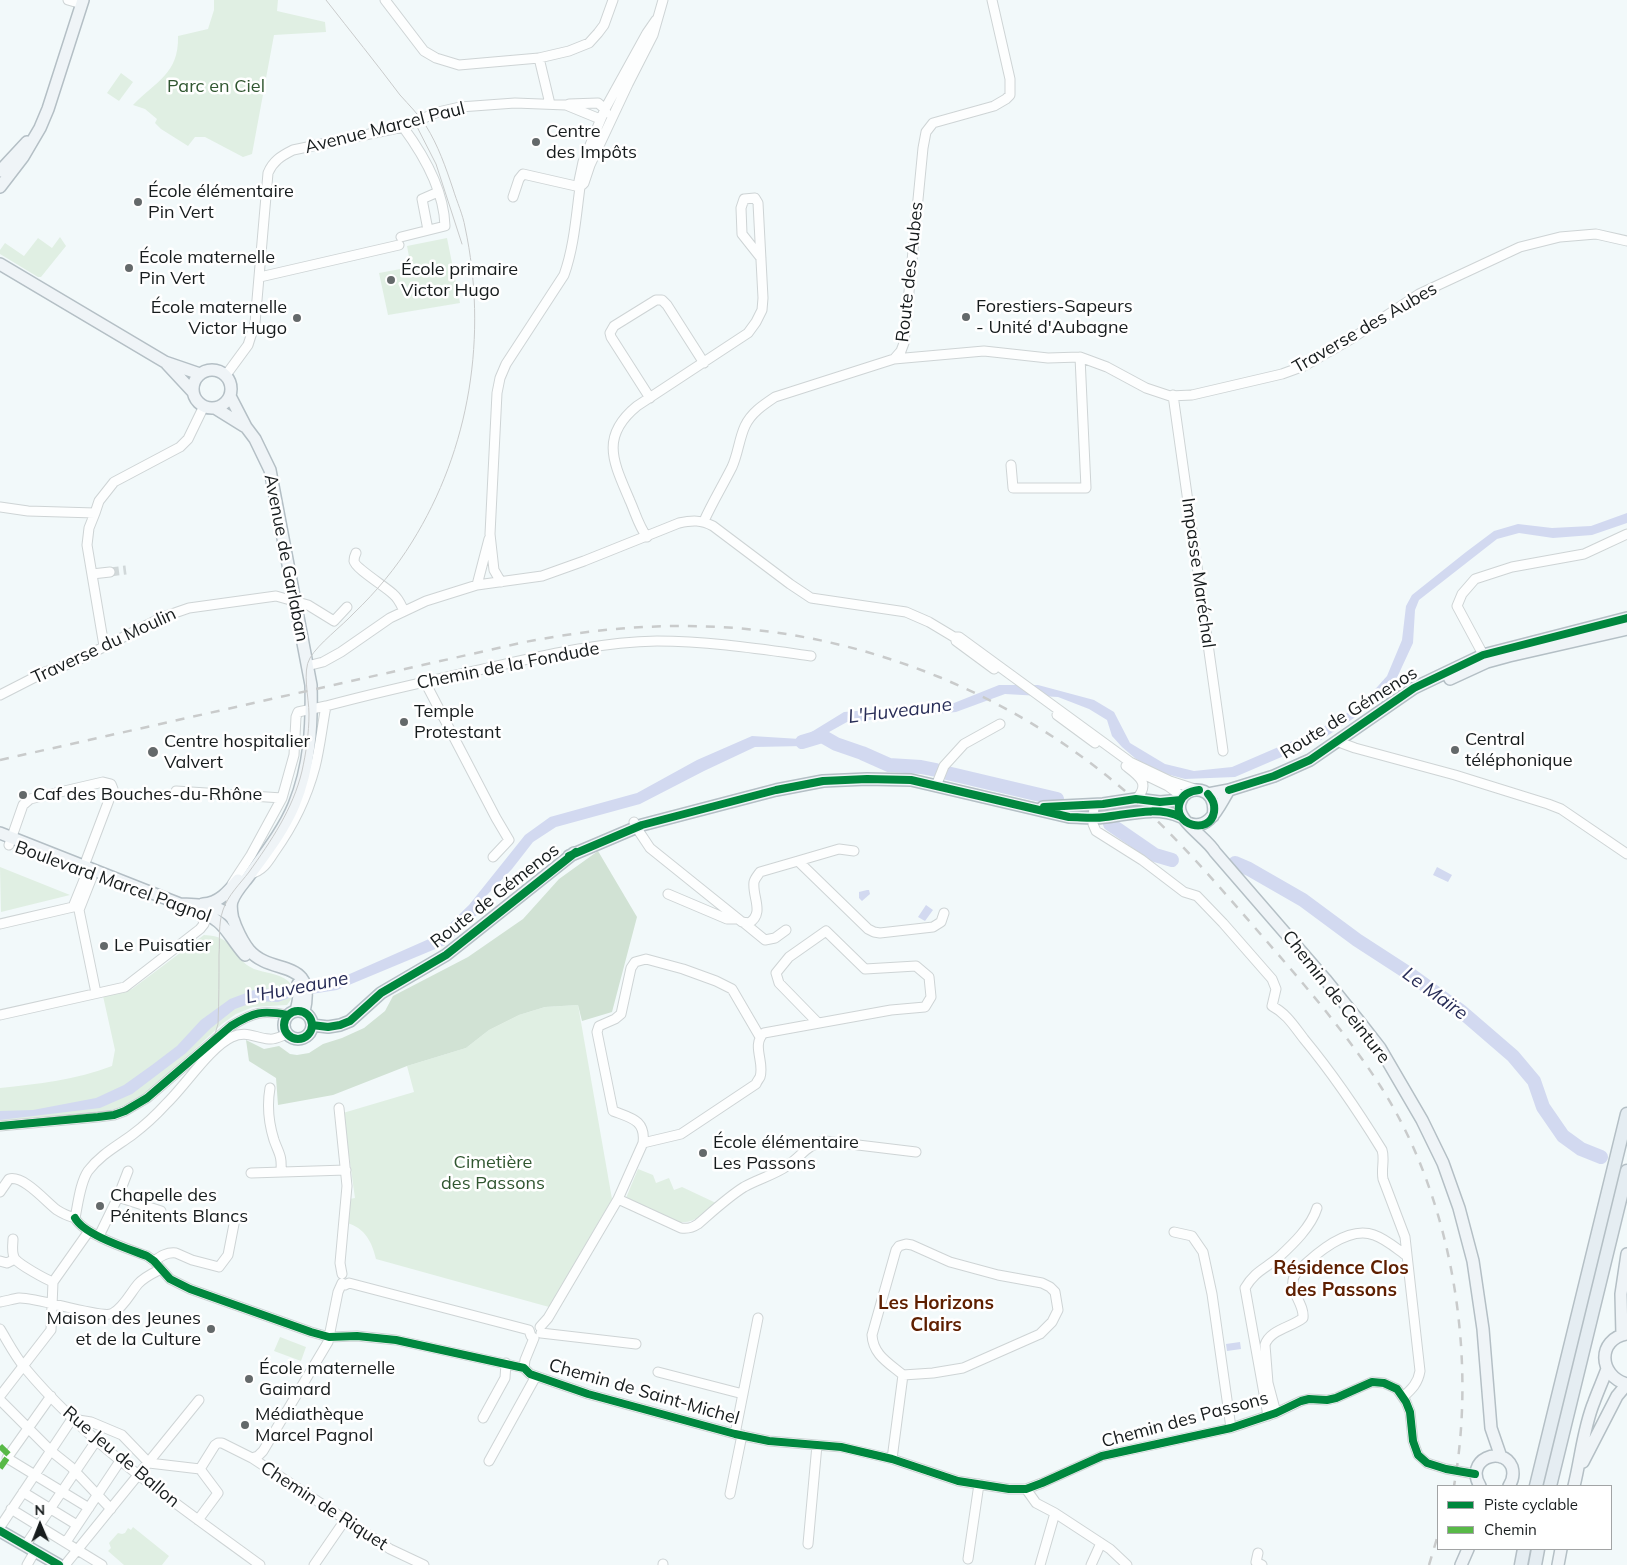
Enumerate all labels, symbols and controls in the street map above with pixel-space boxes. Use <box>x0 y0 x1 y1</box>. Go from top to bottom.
park label: Parc en Ciel <box>167 76 265 98</box>
street label: Avenue Marcel Paul <box>303 98 467 158</box>
place label: Centre des Impôts <box>546 121 637 163</box>
marker: Centre des Impôts <box>530 136 542 148</box>
place label: École élémentaire Pin Vert <box>148 181 294 223</box>
marker: École élémentaire Pin Vert <box>132 196 144 208</box>
street label: Route des Aubes <box>892 201 928 343</box>
place label: École maternelle Pin Vert <box>139 247 275 290</box>
place label: École primaire Victor Hugo <box>401 259 518 302</box>
marker: École maternelle Pin Vert <box>123 262 135 274</box>
marker: École primaire Victor Hugo <box>385 274 397 286</box>
street label: Traverse des Aubes <box>1289 278 1441 378</box>
place label: Forestiers-Sapeurs - Unité d'Aubagne <box>976 296 1133 338</box>
place label: École maternelle Victor Hugo <box>151 297 287 340</box>
marker: Forestiers-Sapeurs - Unité d'Aubagne <box>960 311 972 323</box>
marker: École maternelle Victor Hugo <box>291 312 303 324</box>
street label: Avenue de Garlaban <box>259 472 313 644</box>
street label: Impasse Maréchal <box>1177 497 1219 649</box>
street label: Traverse du Moulin <box>28 603 180 689</box>
street label: Chemin de la Fondude <box>415 638 601 694</box>
street label: Route de Gémenos <box>1277 662 1421 764</box>
water label: L'Huveaune <box>847 693 953 729</box>
place label: Temple Protestant <box>414 701 501 744</box>
marker: Temple Protestant <box>398 716 410 728</box>
place label: Central téléphonique <box>1465 729 1573 772</box>
place label: Centre hospitalier Valvert <box>164 731 310 774</box>
marker: Central téléphonique <box>1449 744 1461 756</box>
marker: Centre hospitalier Valvert <box>146 745 160 759</box>
place label: Caf des Bouches-du-Rhône <box>33 784 262 806</box>
marker: Caf des Bouches-du-Rhône <box>17 789 29 801</box>
street label: Boulevard Marcel Pagnol <box>12 836 214 928</box>
street label: Route de Gémenos <box>426 839 564 953</box>
street label: Chemin de Ceinture <box>1277 926 1395 1068</box>
place label: Le Puisatier <box>114 935 211 957</box>
marker: Le Puisatier <box>98 940 110 952</box>
water label: Le Maïre <box>1398 963 1472 1025</box>
water label: L'Huveaune <box>244 967 350 1009</box>
place label: École élémentaire Les Passons <box>713 1132 859 1174</box>
marker: École élémentaire Les Passons <box>697 1147 709 1159</box>
park label: Cimetière des Passons <box>441 1152 545 1194</box>
place label: Chapelle des Pénitents Blancs <box>110 1185 248 1228</box>
marker: Chapelle des Pénitents Blancs <box>94 1200 106 1212</box>
district label: Résidence Clos des Passons <box>1273 1257 1409 1301</box>
district label: Les Horizons Clairs <box>878 1292 994 1336</box>
place label: Maison des Jeunes et de la Culture <box>46 1308 201 1350</box>
marker: Maison des Jeunes et de la Culture <box>205 1323 217 1335</box>
street label: Chemin de Saint-Michel <box>546 1354 742 1430</box>
place label: École maternelle Gaimard <box>259 1358 395 1400</box>
marker: École maternelle Gaimard <box>243 1373 255 1385</box>
street label: Chemin des Passons <box>1099 1387 1271 1453</box>
street label: Rue Jeu de Ballon <box>58 1402 184 1512</box>
place label: Médiathèque Marcel Pagnol <box>255 1404 373 1446</box>
marker: Médiathèque Marcel Pagnol <box>239 1419 251 1431</box>
street label: Chemin de Riquet <box>256 1457 392 1555</box>
legend <box>1437 1485 1612 1550</box>
text: Piste cyclable <box>1484 1495 1578 1514</box>
north arrow <box>15 1500 65 1550</box>
text: N <box>34 1501 45 1519</box>
text: Chemin <box>1484 1520 1537 1539</box>

